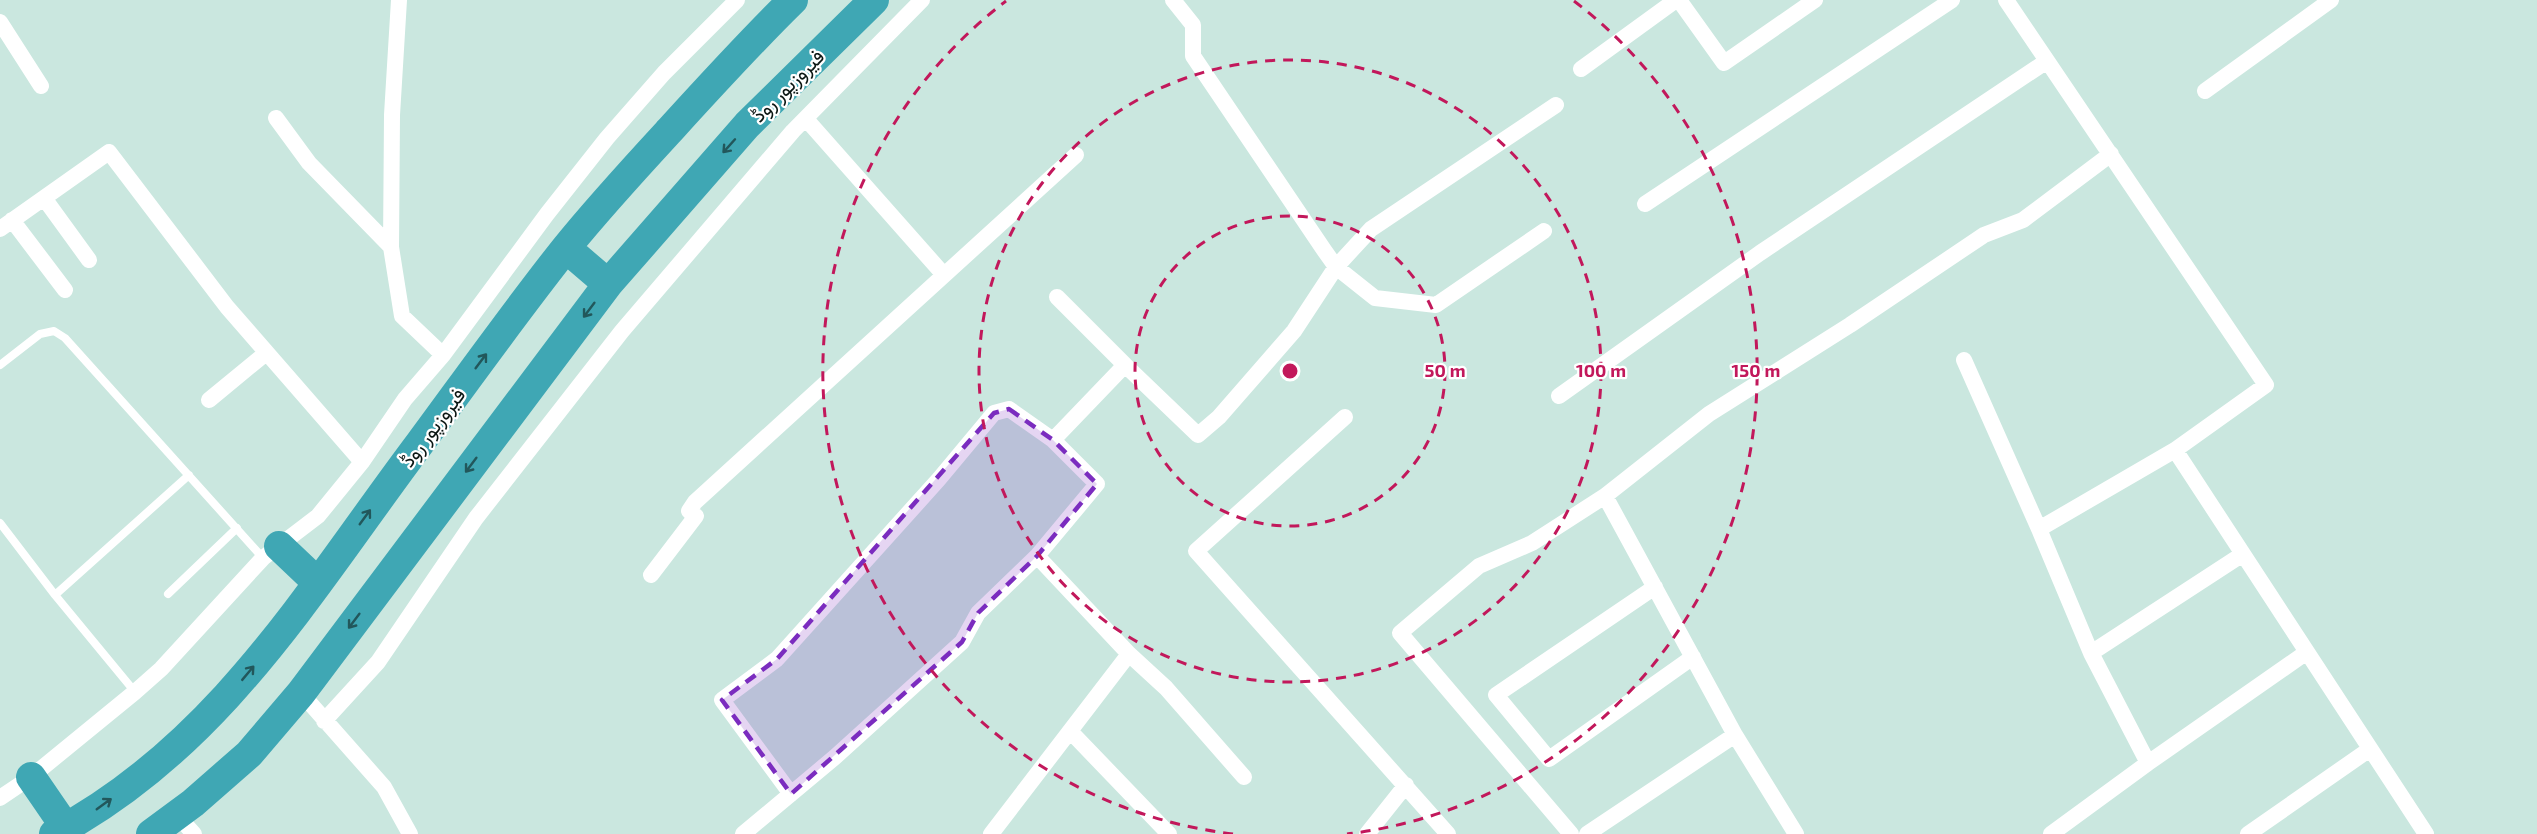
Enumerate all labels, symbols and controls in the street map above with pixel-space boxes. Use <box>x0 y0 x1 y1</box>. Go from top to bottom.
street label: فیروزپور روڈ <box>746 44 830 128</box>
one-way arrow <box>722 138 736 153</box>
one-way arrow <box>582 301 595 317</box>
one-way arrow <box>475 353 488 369</box>
text: 50 m <box>1424 359 1466 381</box>
text: 100 m <box>1576 359 1626 381</box>
text: 150 m <box>1732 359 1780 381</box>
centre of rings <box>1280 361 1300 381</box>
street label: فیروزپور روڈ <box>395 383 472 473</box>
one-way arrow <box>465 457 477 473</box>
one-way arrow <box>359 510 371 526</box>
one-way arrow <box>348 613 361 629</box>
one-way arrow <box>242 665 255 681</box>
one-way arrow <box>96 798 112 810</box>

